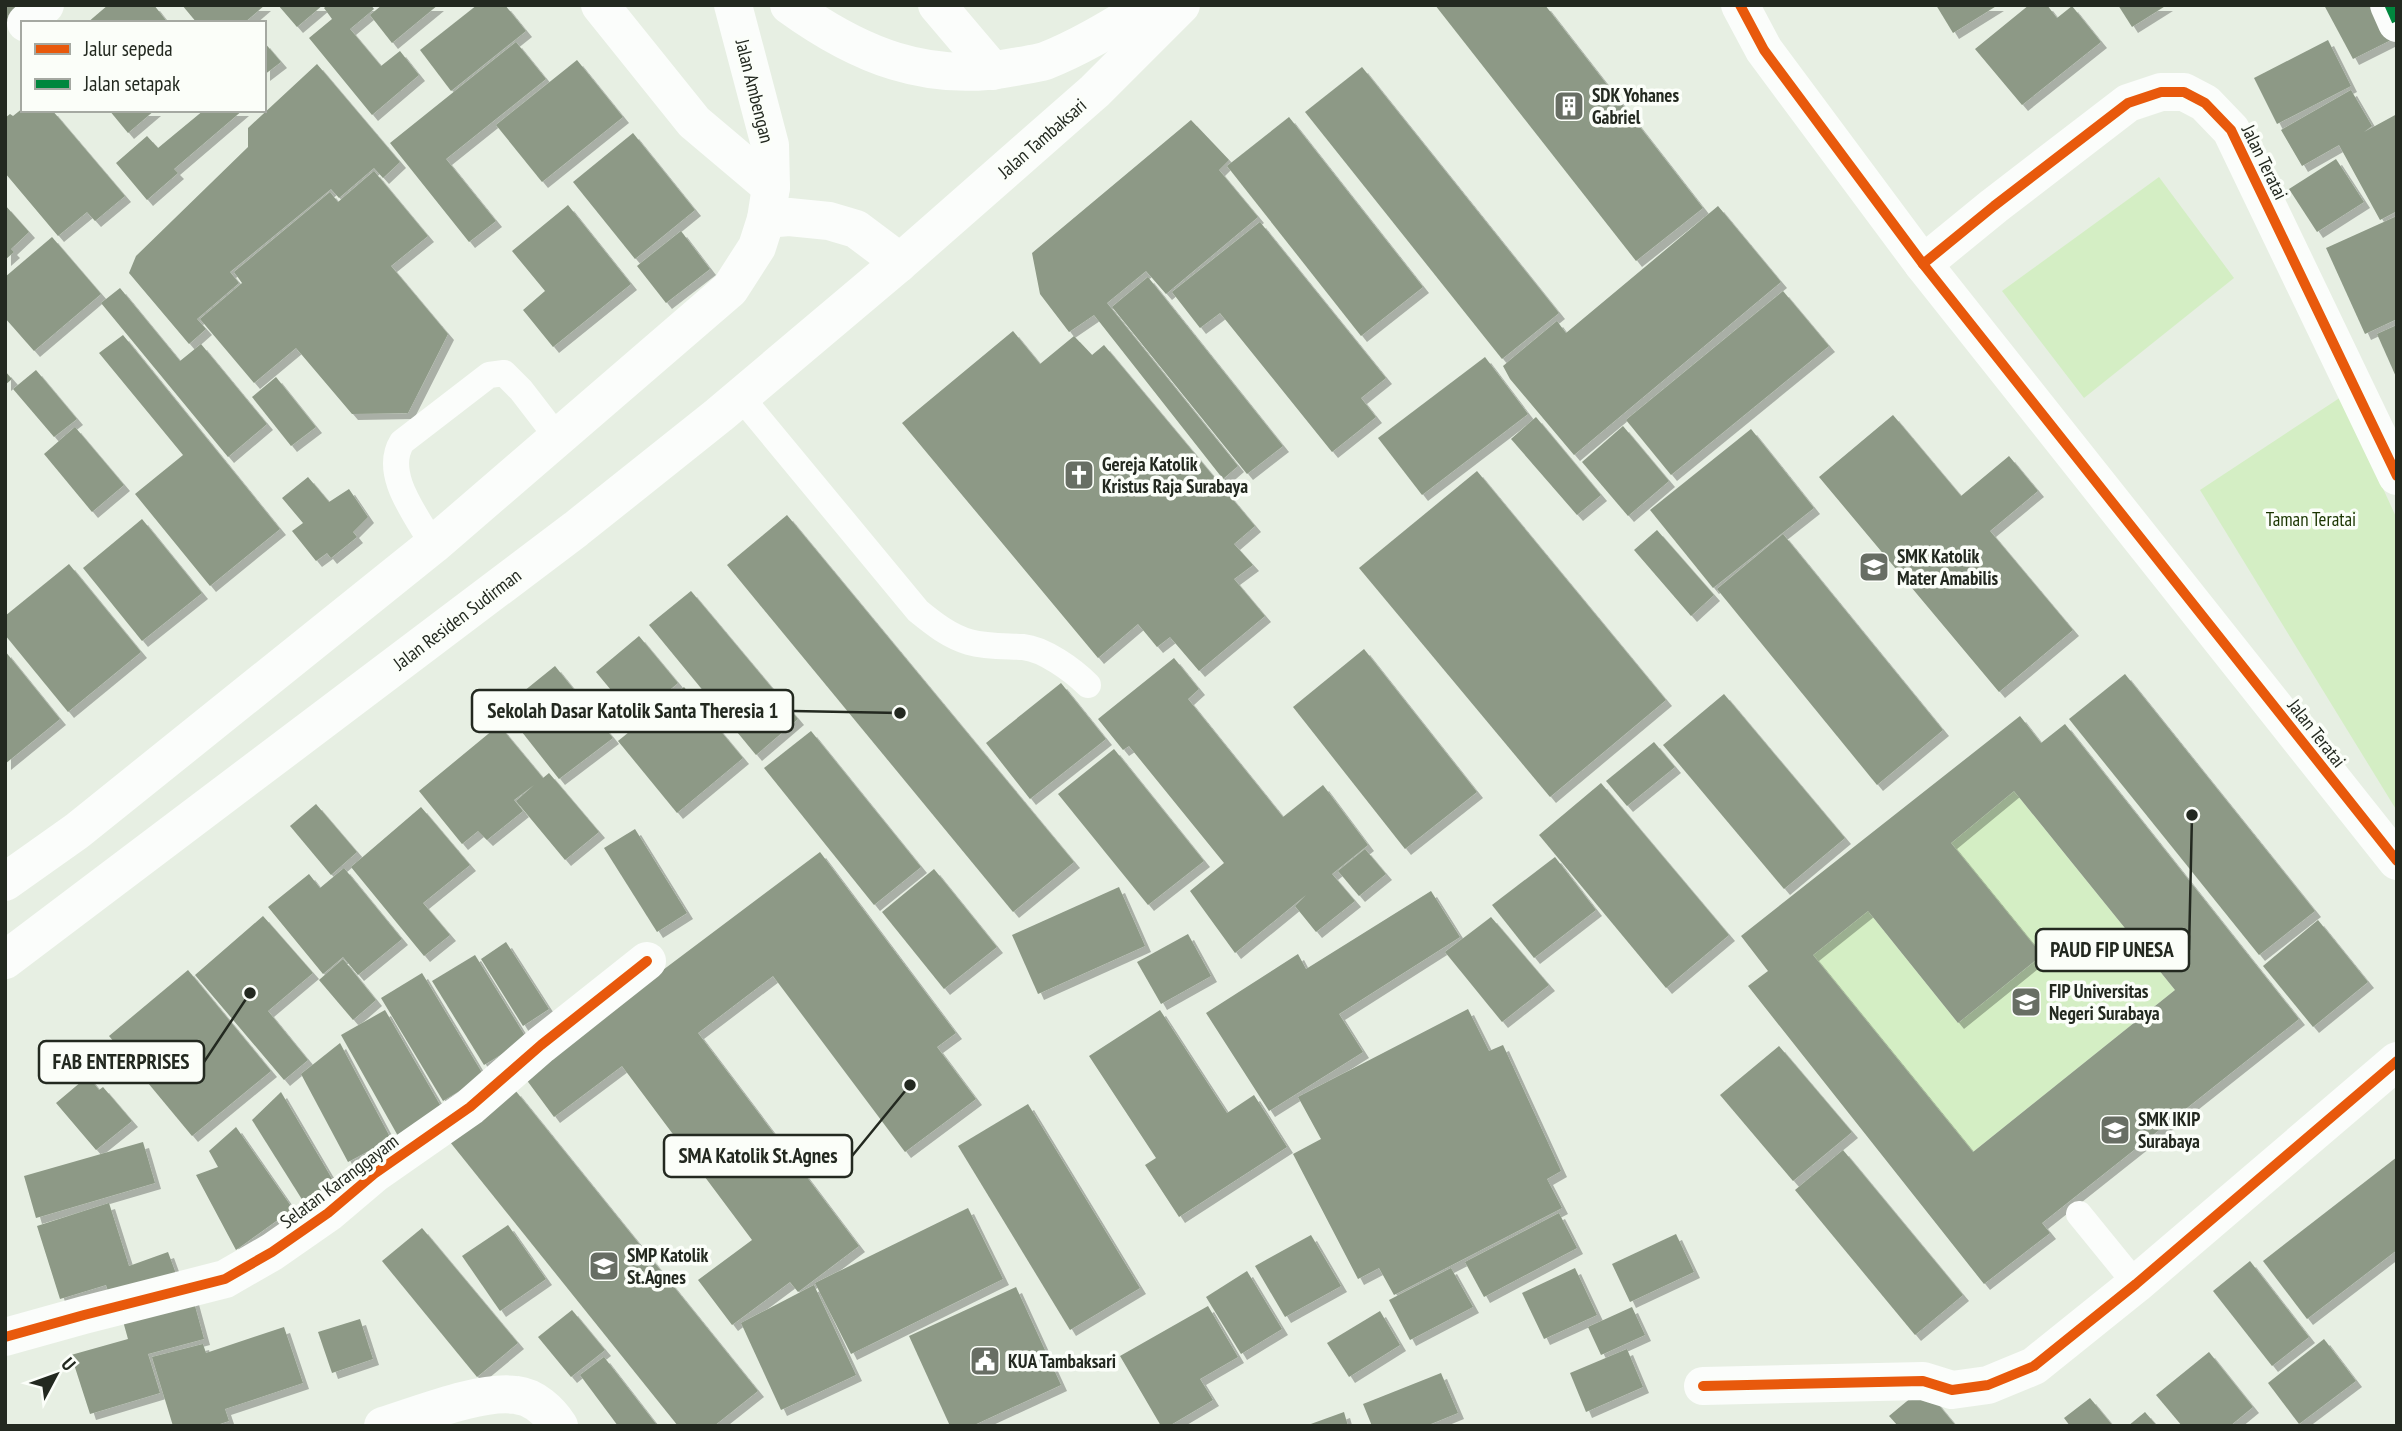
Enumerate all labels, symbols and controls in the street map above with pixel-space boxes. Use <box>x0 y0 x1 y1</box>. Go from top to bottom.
legend <box>21 21 266 112</box>
text: Jalur sepeda <box>83 35 173 62</box>
street label: Jalan Ambengan <box>730 36 779 145</box>
text: Jalan setapak <box>83 70 180 97</box>
place label: SDK Yohanes Gabriel <box>1592 83 1679 129</box>
building icon: SDK Yohanes Gabriel <box>1552 89 1586 123</box>
street label: Jalan Tambaksari <box>992 93 1091 184</box>
street label: Jalan Teratai <box>2236 120 2293 203</box>
place label: Gereja Katolik Kristus Raja Surabaya <box>1102 452 1248 498</box>
church icon: Gereja Katolik Kristus Raja Surabaya <box>1062 458 1096 492</box>
park label: Taman Teratai <box>2266 507 2356 531</box>
place label: SMK Katolik Mater Amabilis <box>1897 544 1998 590</box>
school or university icon: SMK Katolik Mater Amabilis <box>1857 550 1891 584</box>
street label: Jalan Residen Sudirman <box>387 563 526 676</box>
callout: Sekolah Dasar Katolik Santa Theresia 1 <box>472 690 793 732</box>
street label: Jalan Teratai <box>2282 693 2351 772</box>
text: Sekolah Dasar Katolik Santa Theresia 1 <box>487 697 779 724</box>
callout: PAUD FIP UNESA <box>2036 929 2189 971</box>
text: PAUD FIP UNESA <box>2050 936 2174 963</box>
place label: FIP Universitas Negeri Surabaya <box>2049 979 2160 1025</box>
school or university icon: FIP Universitas Negeri Surabaya <box>2009 985 2043 1019</box>
callout: FAB ENTERPRISES <box>39 1041 204 1083</box>
text: FAB ENTERPRISES <box>53 1048 189 1075</box>
place label: SMK IKIP Surabaya <box>2138 1107 2200 1153</box>
school or university icon: SMK IKIP Surabaya <box>2098 1113 2132 1147</box>
street label: Selatan Karanggayam <box>275 1129 403 1233</box>
callout: SMA Katolik St.Agnes <box>664 1135 852 1177</box>
text: SMA Katolik St.Agnes <box>678 1142 838 1169</box>
place label: SMP Katolik St.Agnes <box>627 1243 709 1289</box>
school or university icon: SMP Katolik St.Agnes <box>587 1249 621 1283</box>
north arrow <box>21 1340 91 1410</box>
public building icon: KUA Tambaksari <box>968 1344 1002 1378</box>
place label: KUA Tambaksari <box>1008 1349 1116 1373</box>
text: U <box>57 1352 81 1375</box>

